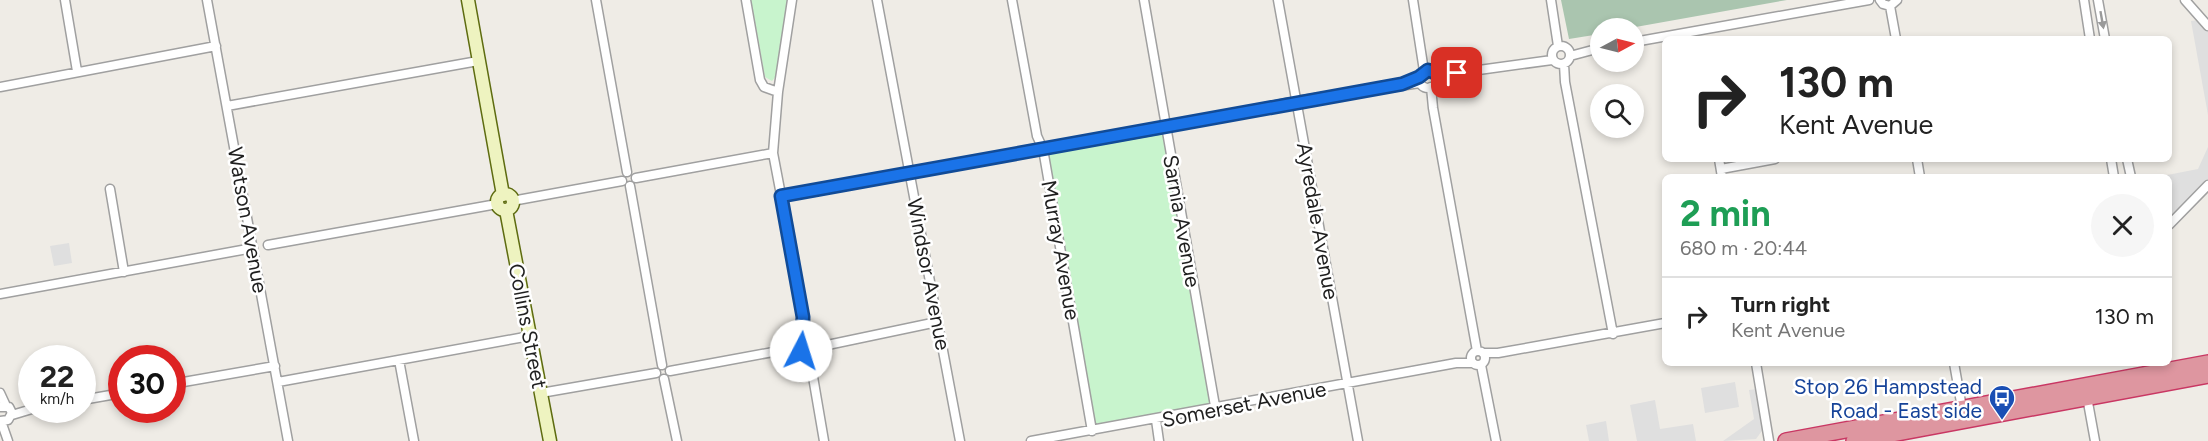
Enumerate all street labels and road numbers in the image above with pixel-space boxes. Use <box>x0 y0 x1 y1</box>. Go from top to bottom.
street label: Ayredale Avenue <box>1292 141 1344 301</box>
street label: Watson Avenue <box>223 145 273 295</box>
street label: Sarnia Avenue <box>1158 153 1206 289</box>
street label: Murray Avenue <box>1036 178 1086 322</box>
street label: Windsor Avenue <box>902 196 956 352</box>
street label: Collins Street <box>504 261 552 391</box>
street label: Somerset Avenue <box>1160 376 1328 432</box>

